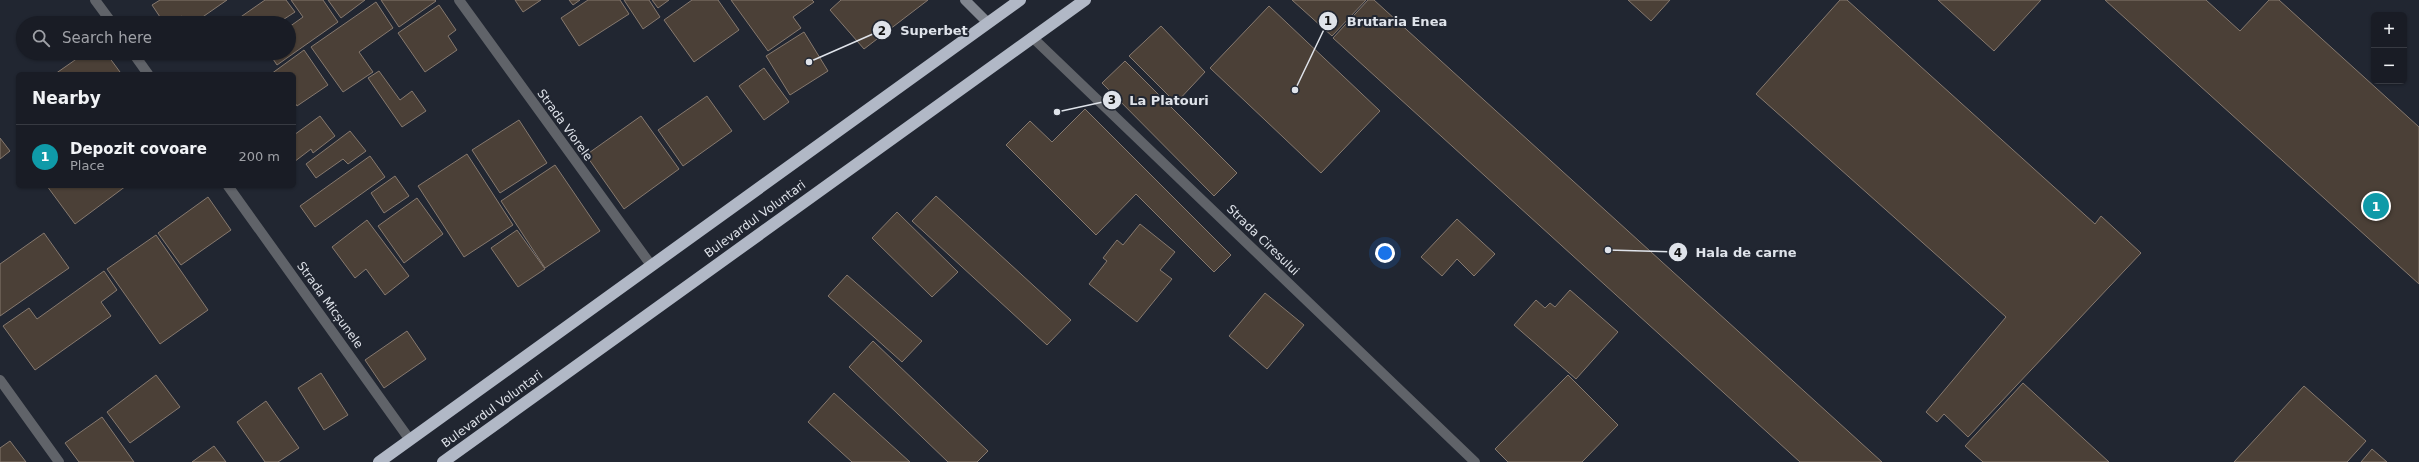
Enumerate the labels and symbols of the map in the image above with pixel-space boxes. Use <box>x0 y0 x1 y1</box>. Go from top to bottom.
callout: Brutaria Enea <box>1318 9 1455 34</box>
text: 1 <box>1324 14 1332 28</box>
text: Brutaria Enea <box>1347 14 1447 29</box>
callout: Superbet <box>872 18 976 43</box>
text: Superbet <box>900 23 968 38</box>
text: 2 <box>878 24 886 38</box>
street label: Strada Viorele <box>534 87 596 163</box>
callout: La Platouri <box>1102 88 1217 113</box>
text: 3 <box>1108 93 1116 107</box>
text: La Platouri <box>1129 93 1209 108</box>
street label: Bulevardul Voluntari <box>702 178 808 260</box>
pin: 1 <box>2363 191 2389 221</box>
street label: Strada Ciresului <box>1224 202 1302 278</box>
callout: Hala de carne <box>1668 240 1805 265</box>
your location <box>1375 243 1395 263</box>
text: Hala de carne <box>1695 245 1797 260</box>
text: 4 <box>1674 246 1682 260</box>
street label: Strada Micșunele <box>294 259 366 351</box>
street label: Bulevardul Voluntari <box>439 368 545 450</box>

